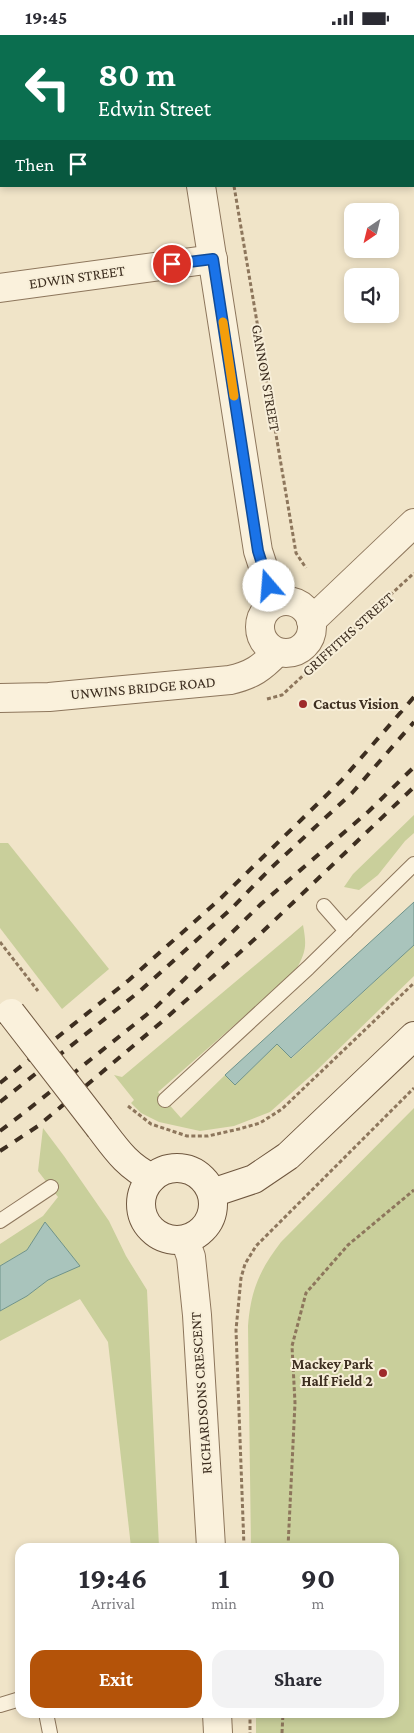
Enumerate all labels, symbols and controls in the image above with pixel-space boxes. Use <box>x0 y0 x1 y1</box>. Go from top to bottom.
text: 19:45 <box>25 7 67 28</box>
icon: left <box>15 55 80 120</box>
text: 80 m <box>98 55 176 94</box>
text: Edwin Street <box>98 96 211 121</box>
icon: arrive <box>64 150 92 178</box>
text: Then <box>15 154 54 175</box>
north arrow <box>344 203 399 257</box>
map controls <box>344 203 399 323</box>
pin <box>151 243 193 285</box>
icon: arrive <box>158 250 186 278</box>
street label: EDWIN STREET <box>28 262 126 292</box>
button: sound <box>344 268 399 323</box>
street label: GANNON STREET <box>249 323 283 433</box>
position arrow <box>242 559 294 611</box>
street label: GRIFFITHS STREET <box>299 589 397 679</box>
street label: UNWINS BRIDGE ROAD <box>70 674 216 702</box>
place label: Cactus Vision <box>313 696 399 712</box>
marker: Cactus Vision <box>297 698 309 710</box>
street label: RICHARDSONS CRESCENT <box>187 1311 215 1475</box>
place label: Mackey Park Half Field 2 <box>292 1356 374 1389</box>
marker: Mackey Park Half Field 2 <box>377 1367 389 1379</box>
text: 19:46 <box>79 1561 147 1594</box>
text: 1 <box>218 1561 230 1594</box>
text: 90 <box>301 1561 335 1594</box>
text: Arrival <box>91 1595 135 1612</box>
text: min <box>211 1595 237 1612</box>
text: m <box>311 1595 324 1612</box>
button: Exit <box>30 1650 202 1708</box>
button: Share <box>212 1650 384 1708</box>

